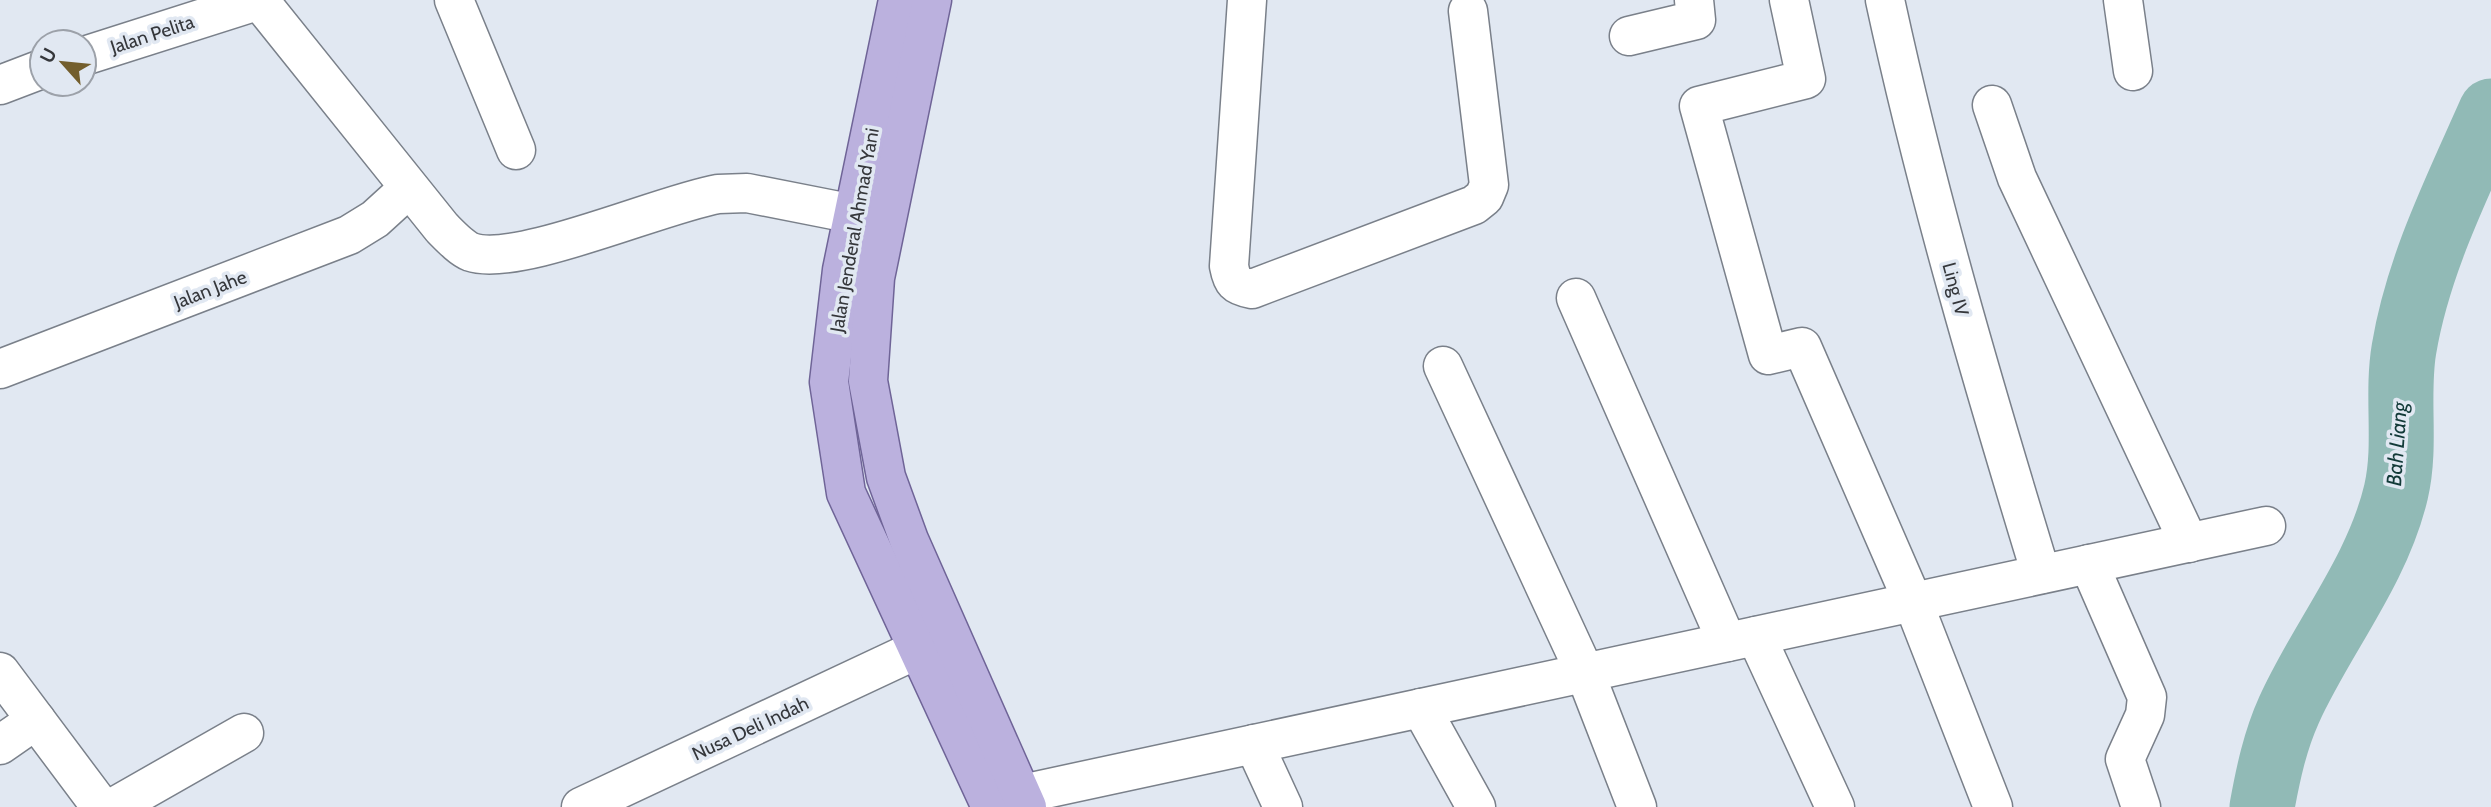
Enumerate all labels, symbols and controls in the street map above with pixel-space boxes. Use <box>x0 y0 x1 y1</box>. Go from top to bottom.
street label: Jalan Pelita <box>106 10 197 59</box>
north arrow <box>28 28 98 98</box>
text: U <box>35 44 62 67</box>
street label: Jalan Jenderal Ahmad Yani <box>825 126 884 335</box>
street label: Ling IV <box>1937 260 1974 319</box>
street label: Jalan Jahe <box>170 265 250 314</box>
water label: Bah Liang <box>2381 400 2412 487</box>
street label: Nusa Deli Indah <box>688 691 812 765</box>

